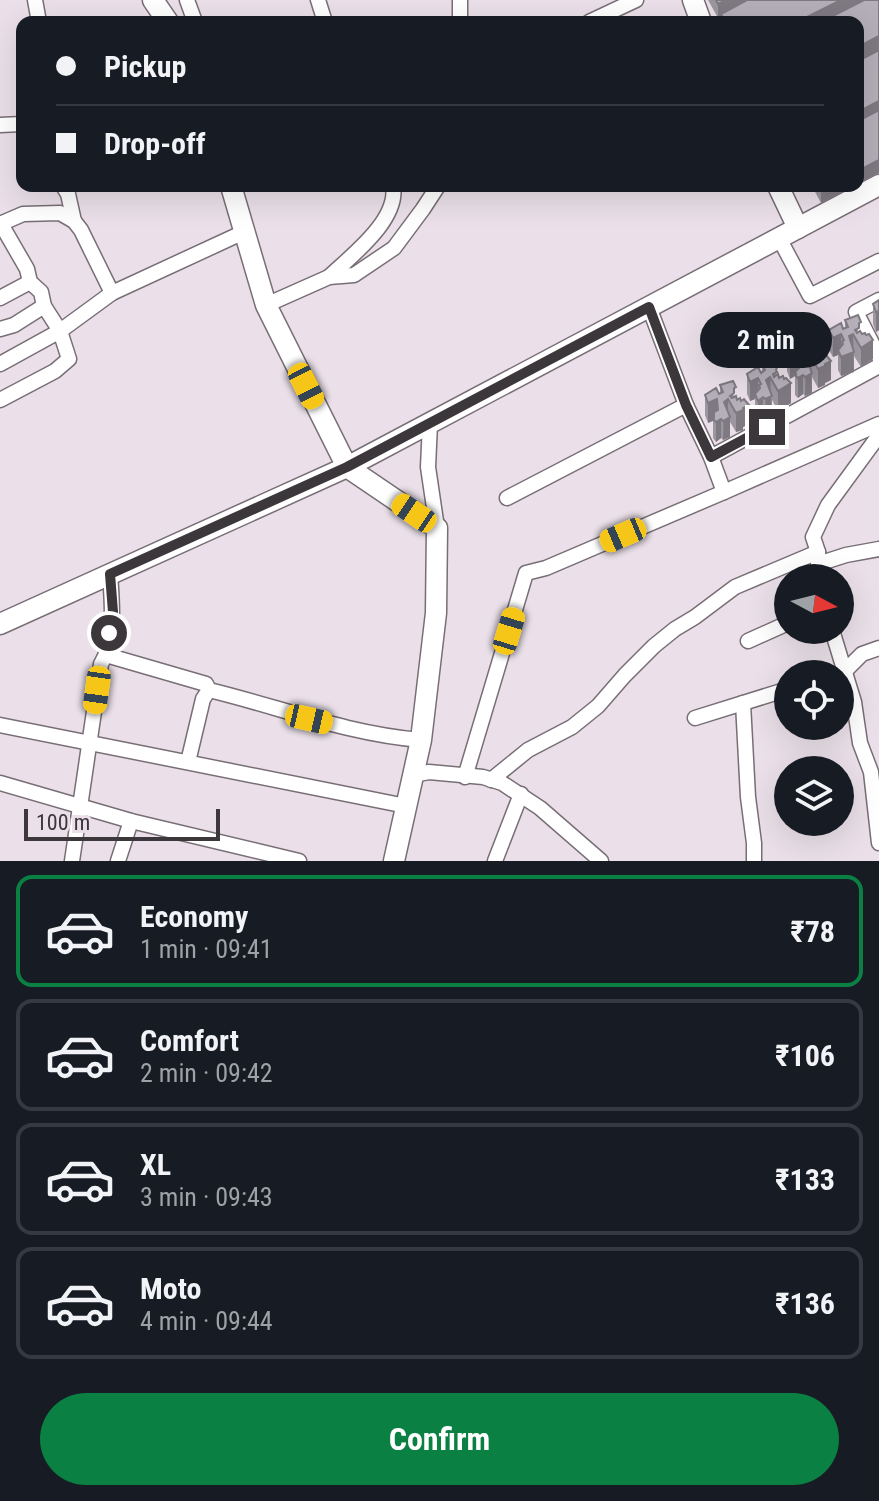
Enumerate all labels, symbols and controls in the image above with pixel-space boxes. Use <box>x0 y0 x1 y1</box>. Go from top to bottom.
text: Pickup <box>104 49 186 84</box>
text: Drop-off <box>104 126 206 161</box>
callout: 2 min <box>701 311 833 367</box>
text: 2 min <box>737 325 795 355</box>
car <box>284 359 328 413</box>
route end <box>749 409 785 445</box>
car <box>387 490 441 536</box>
car <box>596 515 650 555</box>
north arrow <box>774 564 854 644</box>
map controls <box>774 564 854 836</box>
car <box>491 605 527 657</box>
route start <box>91 615 127 651</box>
button: locate <box>774 660 854 740</box>
car <box>82 665 112 715</box>
car <box>283 702 335 736</box>
button: layers <box>774 756 854 836</box>
scale bar <box>24 805 220 841</box>
text: 100 m <box>36 810 90 835</box>
icon: car <box>44 895 116 967</box>
text: Economy <box>140 899 248 934</box>
text: ₹78 <box>790 914 835 949</box>
text: 1 min · 09:41 <box>140 934 273 964</box>
icon: car <box>44 1019 116 1091</box>
text: Comfort <box>140 1023 239 1058</box>
text: ₹106 <box>775 1038 835 1073</box>
text: 2 min · 09:42 <box>140 1058 273 1088</box>
icon: car <box>44 1143 116 1215</box>
text: XL <box>140 1147 171 1182</box>
text: ₹133 <box>775 1162 835 1197</box>
text: 3 min · 09:43 <box>140 1182 273 1212</box>
icon: car <box>44 1267 116 1339</box>
text: Moto <box>140 1271 201 1306</box>
text: ₹136 <box>775 1286 835 1321</box>
text: 4 min · 09:44 <box>140 1306 273 1336</box>
button: Confirm <box>40 1393 839 1485</box>

